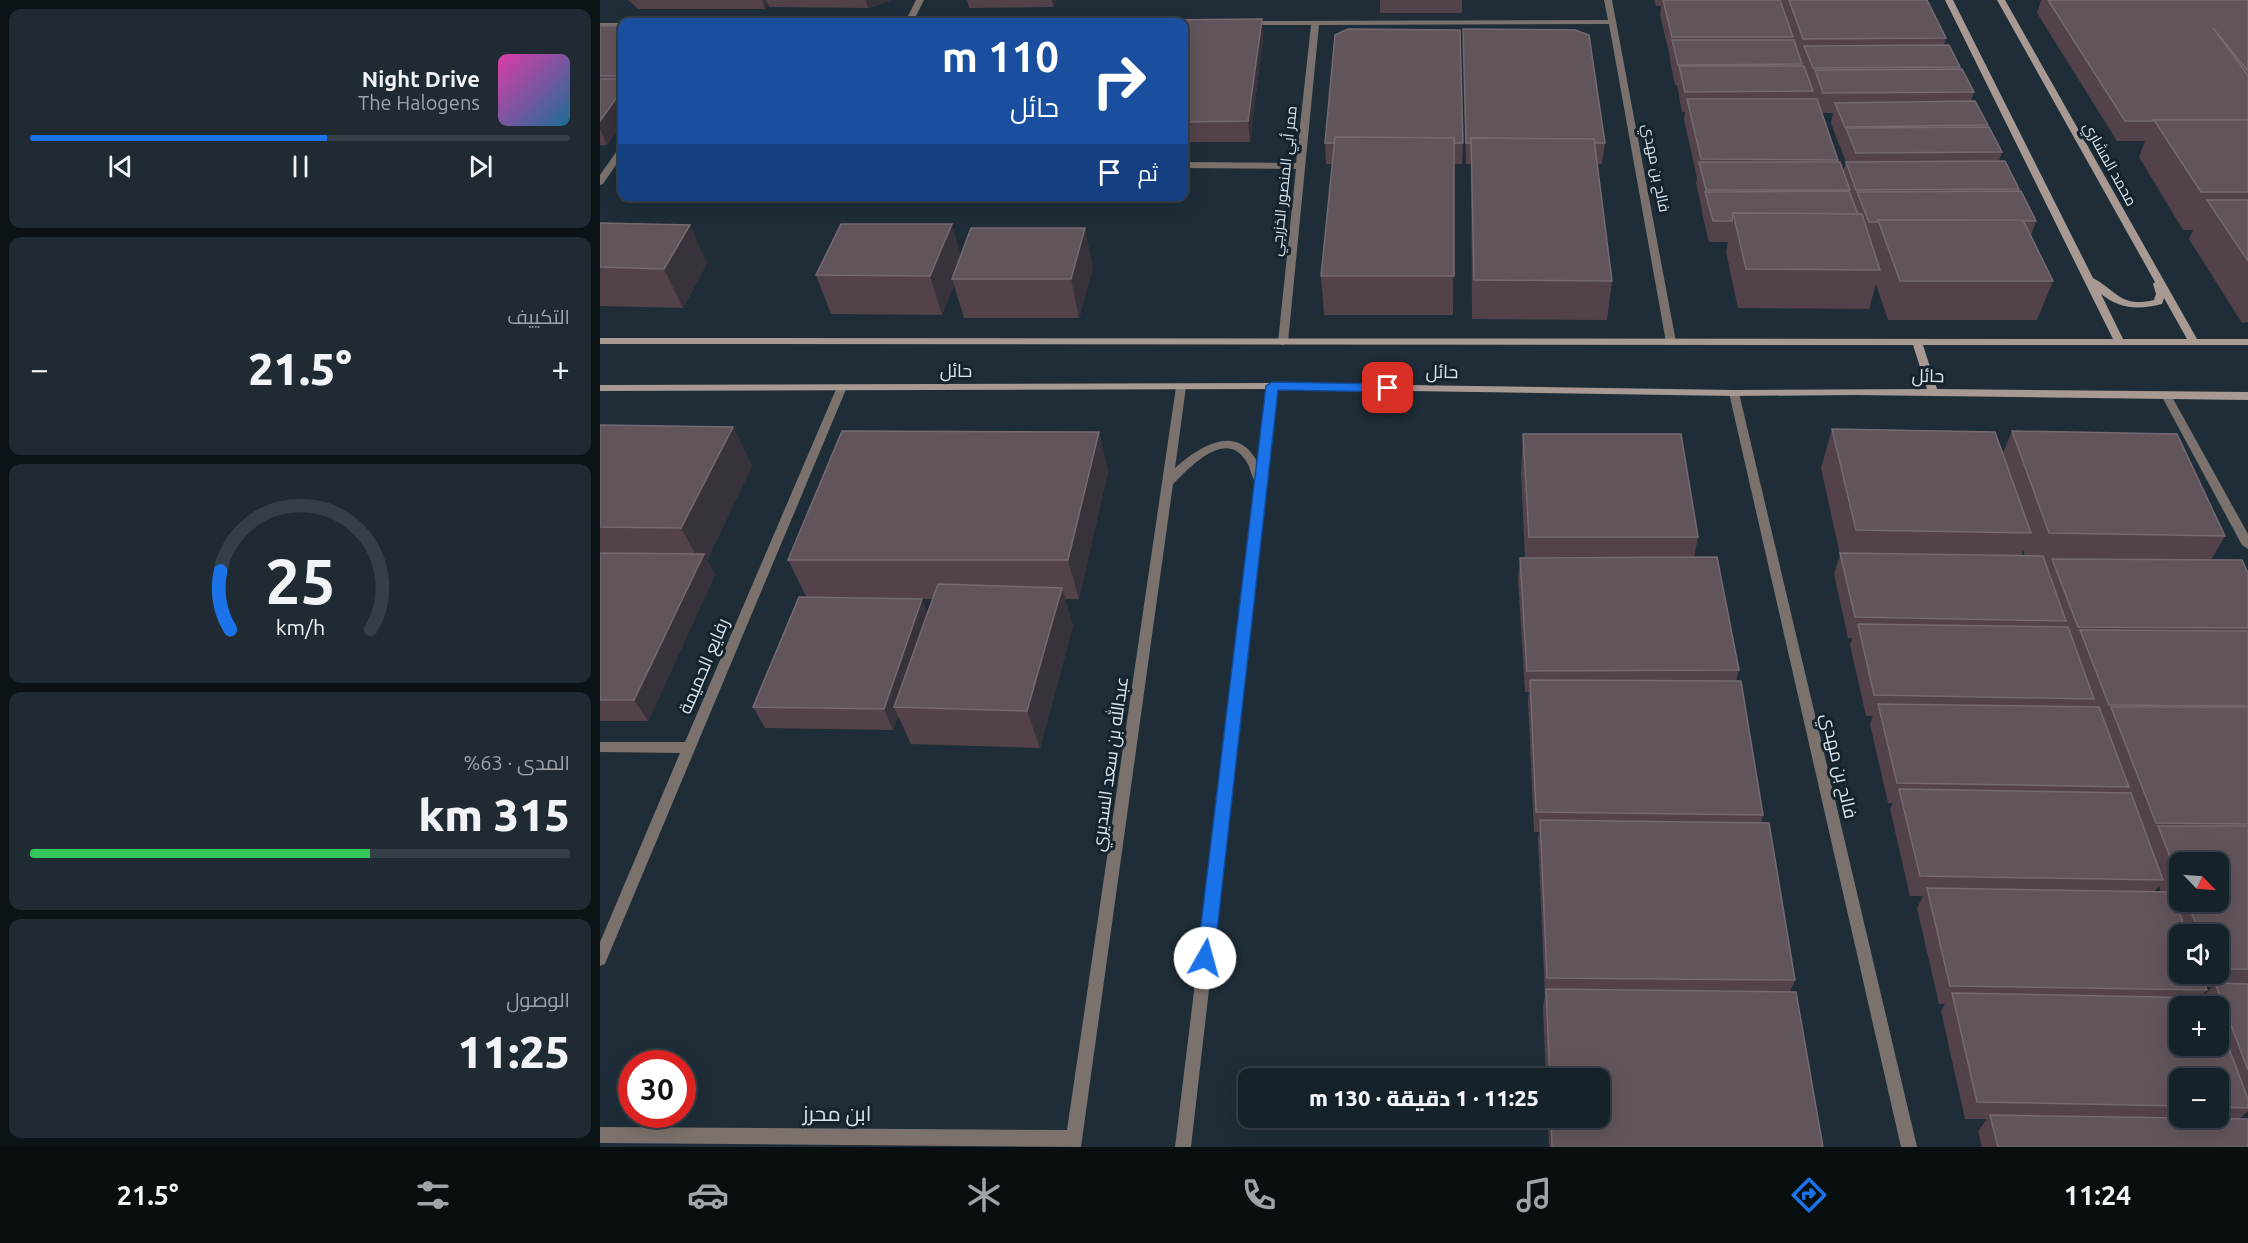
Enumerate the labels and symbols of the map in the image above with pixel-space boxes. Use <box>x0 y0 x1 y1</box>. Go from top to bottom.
street label: ممر أبي المنصور الخزرجي <box>1266 105 1304 257</box>
street label: محمد المشاري <box>2077 119 2140 211</box>
street label: فالح بن مهدي <box>1636 122 1673 214</box>
street label: حائل <box>940 360 972 382</box>
street label: حائل <box>1425 361 1459 383</box>
pin <box>1362 362 1413 413</box>
street label: حائل <box>1911 365 1945 387</box>
street label: رفايع الحميمة <box>674 615 735 718</box>
street label: عبدالله بن سعد السديري <box>1086 675 1136 853</box>
street label: فالح بن مهدي <box>1813 711 1862 821</box>
north arrow <box>2169 852 2229 912</box>
position arrow <box>1173 926 1237 990</box>
speed limit sign: 30 <box>618 1050 696 1128</box>
street label: ابن محرز <box>802 1101 871 1127</box>

